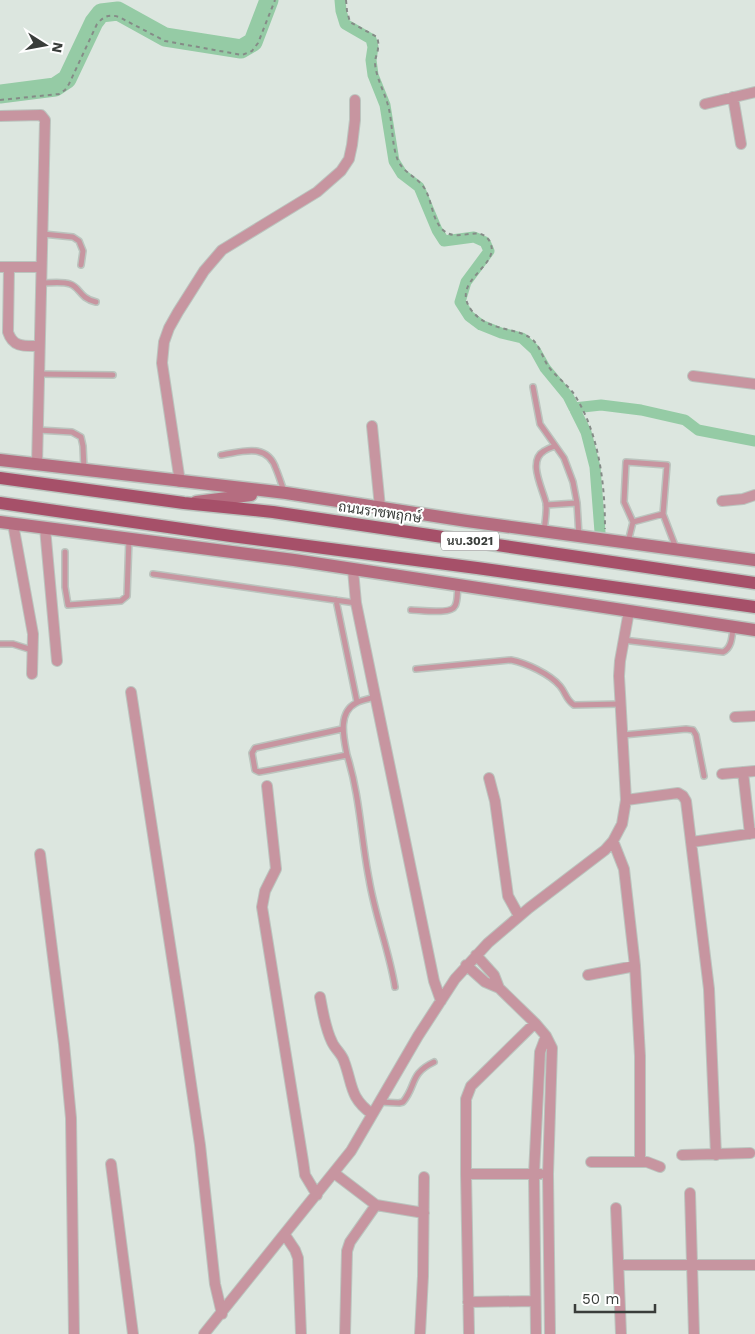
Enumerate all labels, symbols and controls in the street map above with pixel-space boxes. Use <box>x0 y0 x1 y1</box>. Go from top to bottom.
north arrow <box>20 20 70 70</box>
text: N <box>49 41 67 54</box>
street label: ถนนราชพฤกษ์ <box>337 497 423 527</box>
road number: นบ.3021 <box>441 532 499 550</box>
scale bar <box>575 1282 655 1314</box>
text: 50 m <box>582 1290 619 1308</box>

